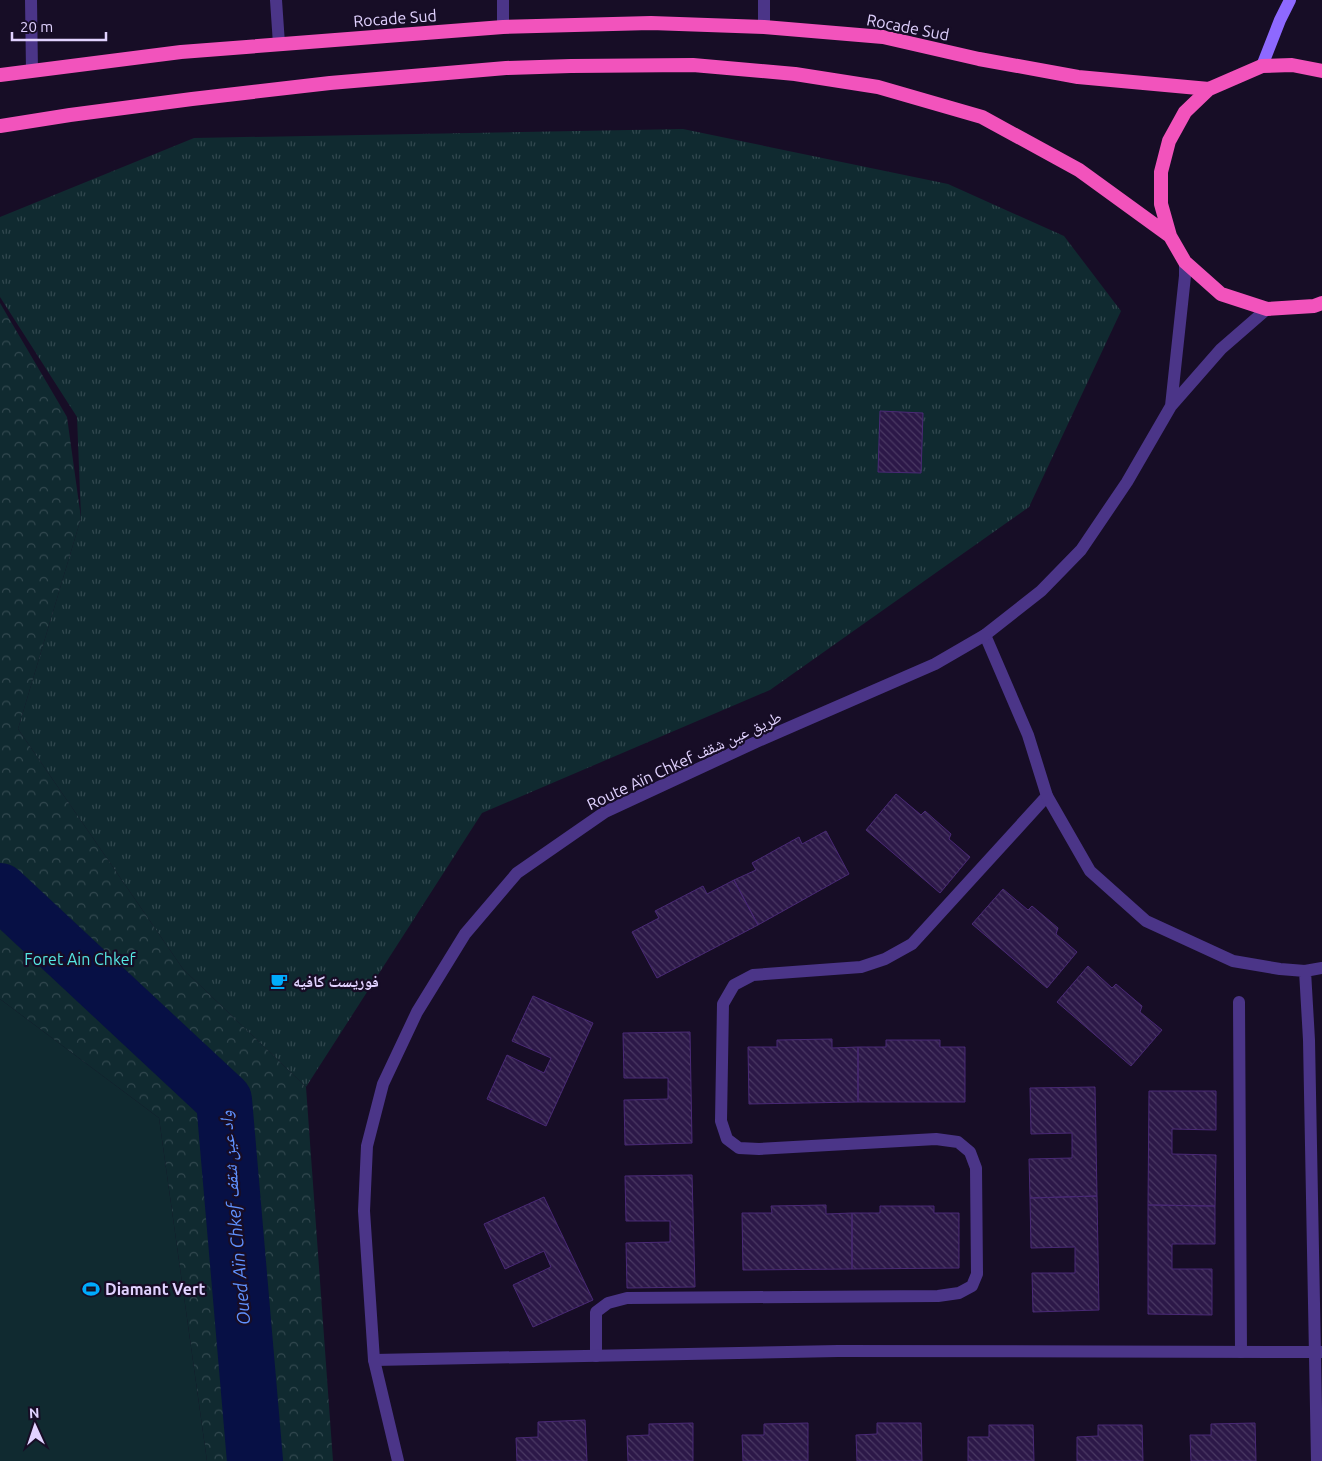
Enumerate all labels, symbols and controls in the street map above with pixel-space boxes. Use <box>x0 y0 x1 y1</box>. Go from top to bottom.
street label: Rocade Sud <box>353 6 437 30</box>
scale bar <box>12 10 106 42</box>
street label: Rocade Sud <box>865 10 951 44</box>
text: 20 m <box>20 18 53 35</box>
street label: Route Aïn Chkef طريق عين شقف <box>584 707 785 815</box>
park label: Foret Ain Chkef <box>24 950 137 968</box>
cafe icon: فوريست كافيه <box>269 971 289 991</box>
place label: فوريست كافيه <box>293 972 379 990</box>
water label: Oued Aïn Chkef واد عين شقف <box>215 1109 255 1326</box>
sports icon: Diamant Vert <box>81 1279 101 1299</box>
place label: Diamant Vert <box>105 1280 206 1298</box>
north arrow <box>10 1401 60 1451</box>
text: N <box>29 1405 40 1421</box>

